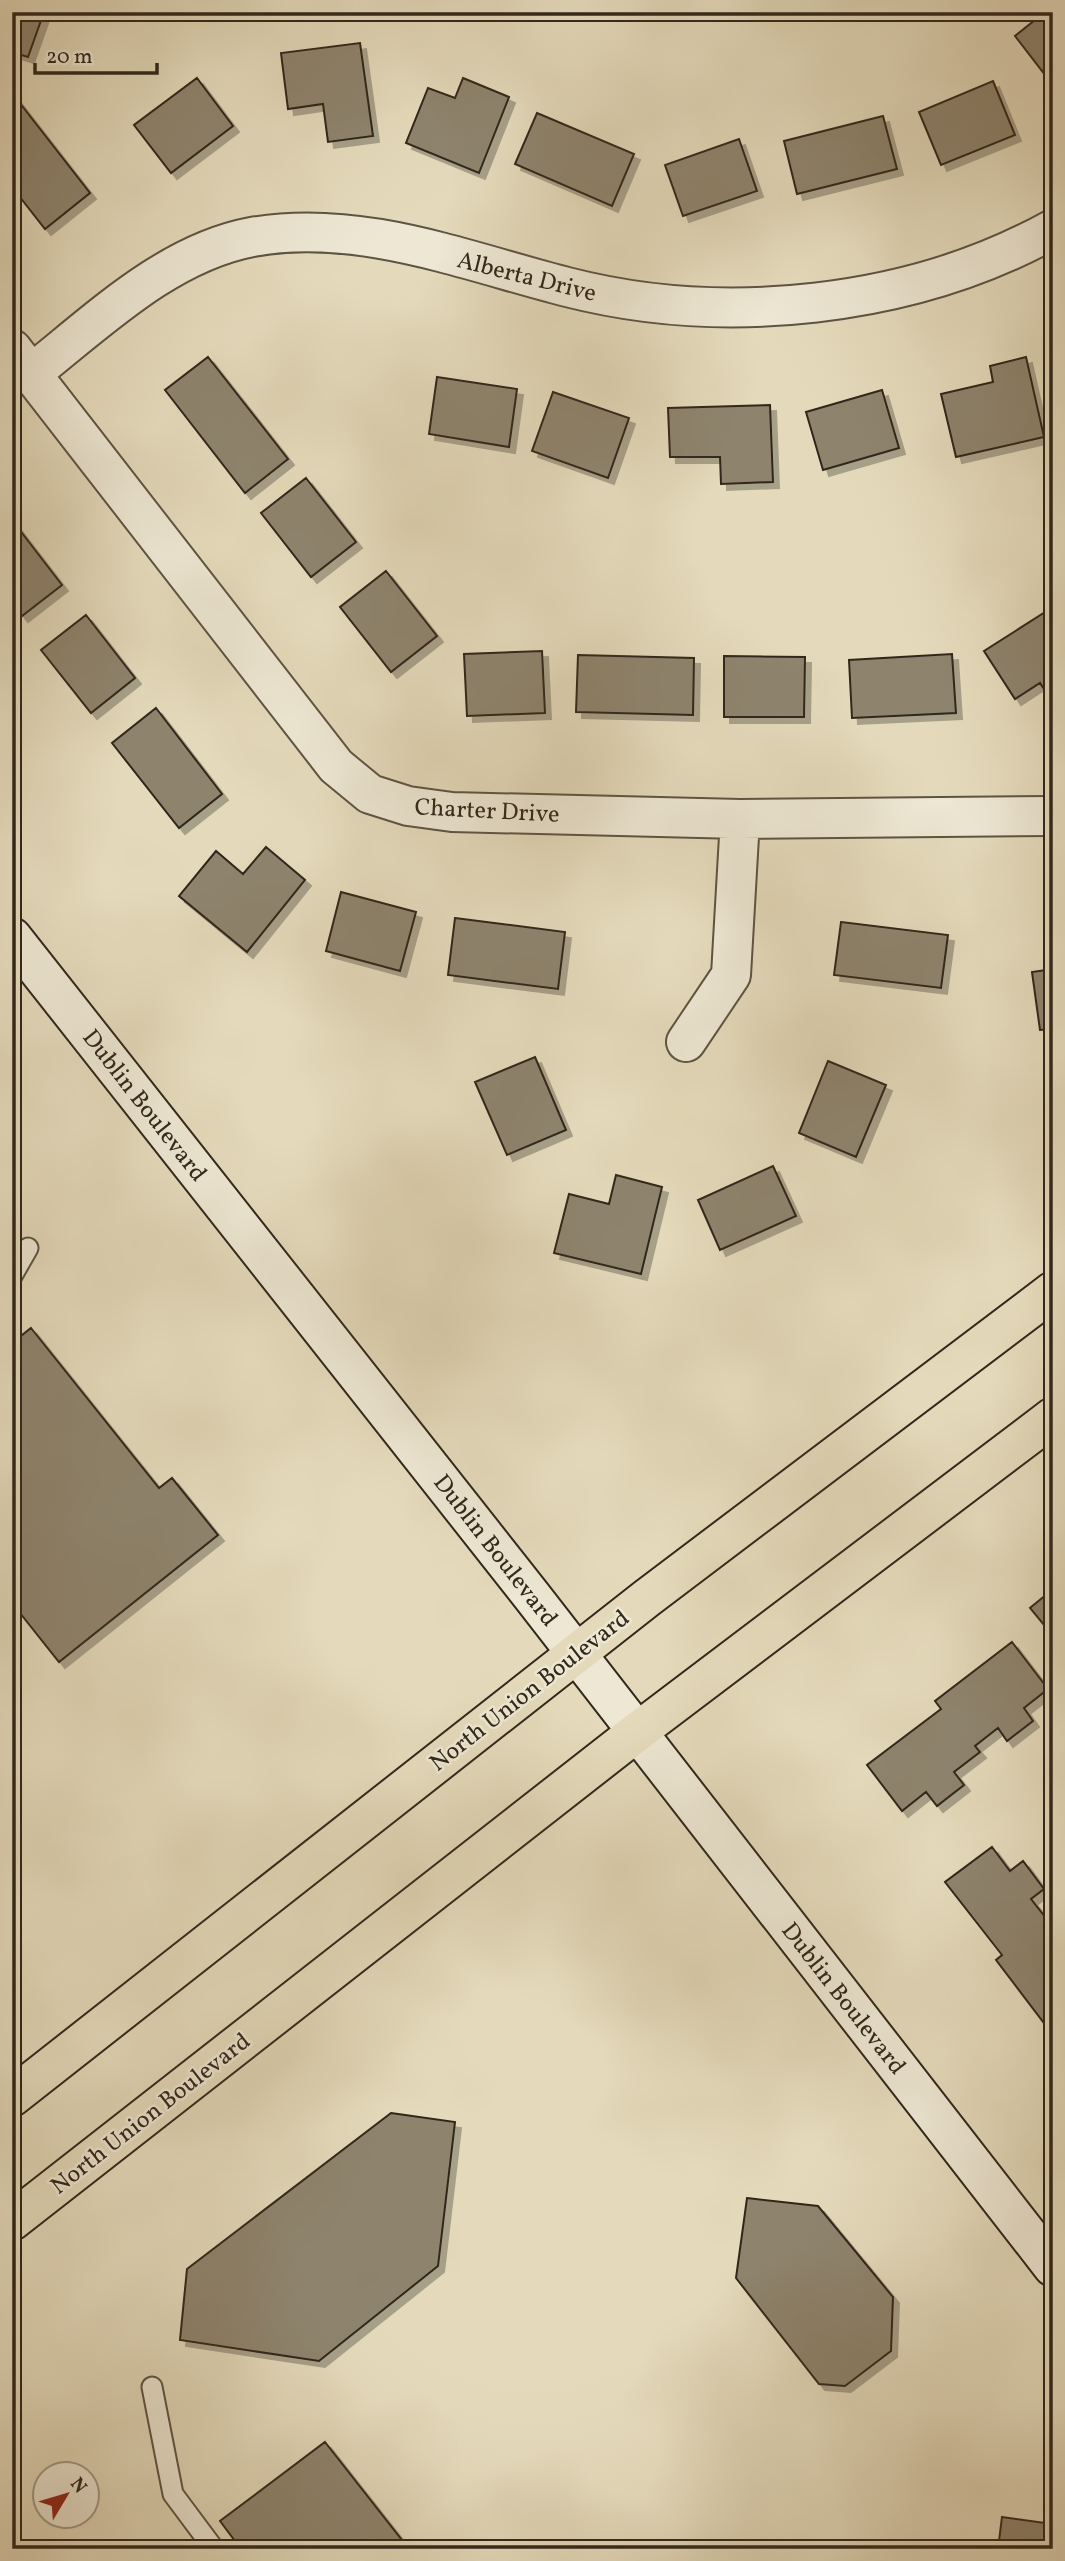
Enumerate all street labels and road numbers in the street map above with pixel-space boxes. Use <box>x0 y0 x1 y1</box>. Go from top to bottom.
street label: Alberta Drive <box>453 244 600 312</box>
street label: Charter Drive <box>414 791 560 833</box>
street label: Dublin Boulevard <box>73 1023 214 1190</box>
street label: Dublin Boulevard <box>424 1468 565 1635</box>
street label: North Union Boulevard <box>423 1603 637 1781</box>
street label: Dublin Boulevard <box>772 1916 913 2083</box>
street label: North Union Boulevard <box>44 2026 258 2204</box>

